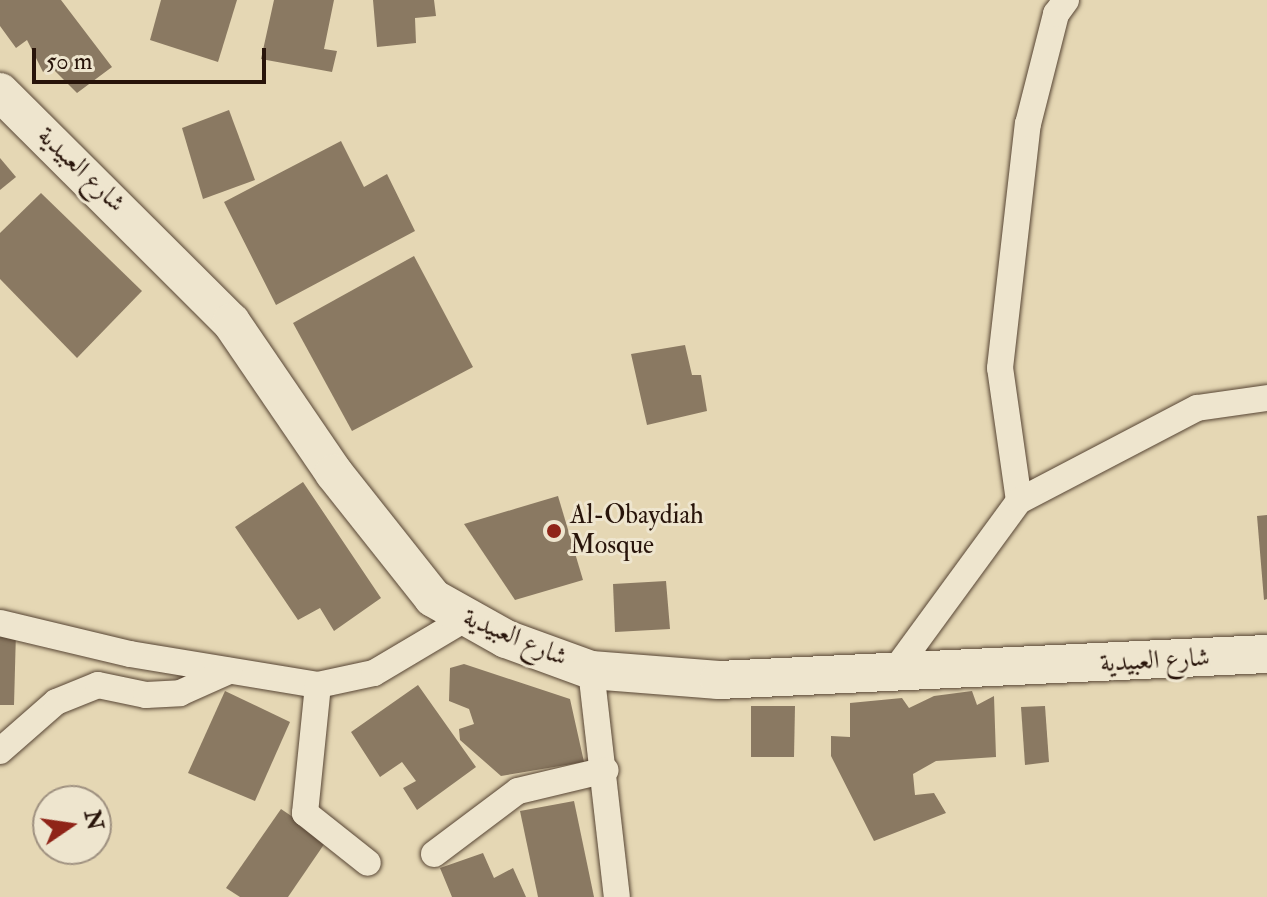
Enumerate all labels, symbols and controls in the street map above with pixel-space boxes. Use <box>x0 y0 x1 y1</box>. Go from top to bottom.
scale bar <box>36 32 270 82</box>
text: 50 m <box>46 46 92 77</box>
street label: شارع العبيدية <box>31 121 131 219</box>
place label: Al-Obaydiah Mosque <box>570 500 704 562</box>
marker: Al-Obaydiah Mosque <box>545 522 563 540</box>
street label: شارع العبيدية <box>458 602 572 674</box>
street label: شارع العبيدية <box>1099 643 1211 679</box>
north arrow <box>32 785 112 865</box>
text: N <box>78 807 109 833</box>

